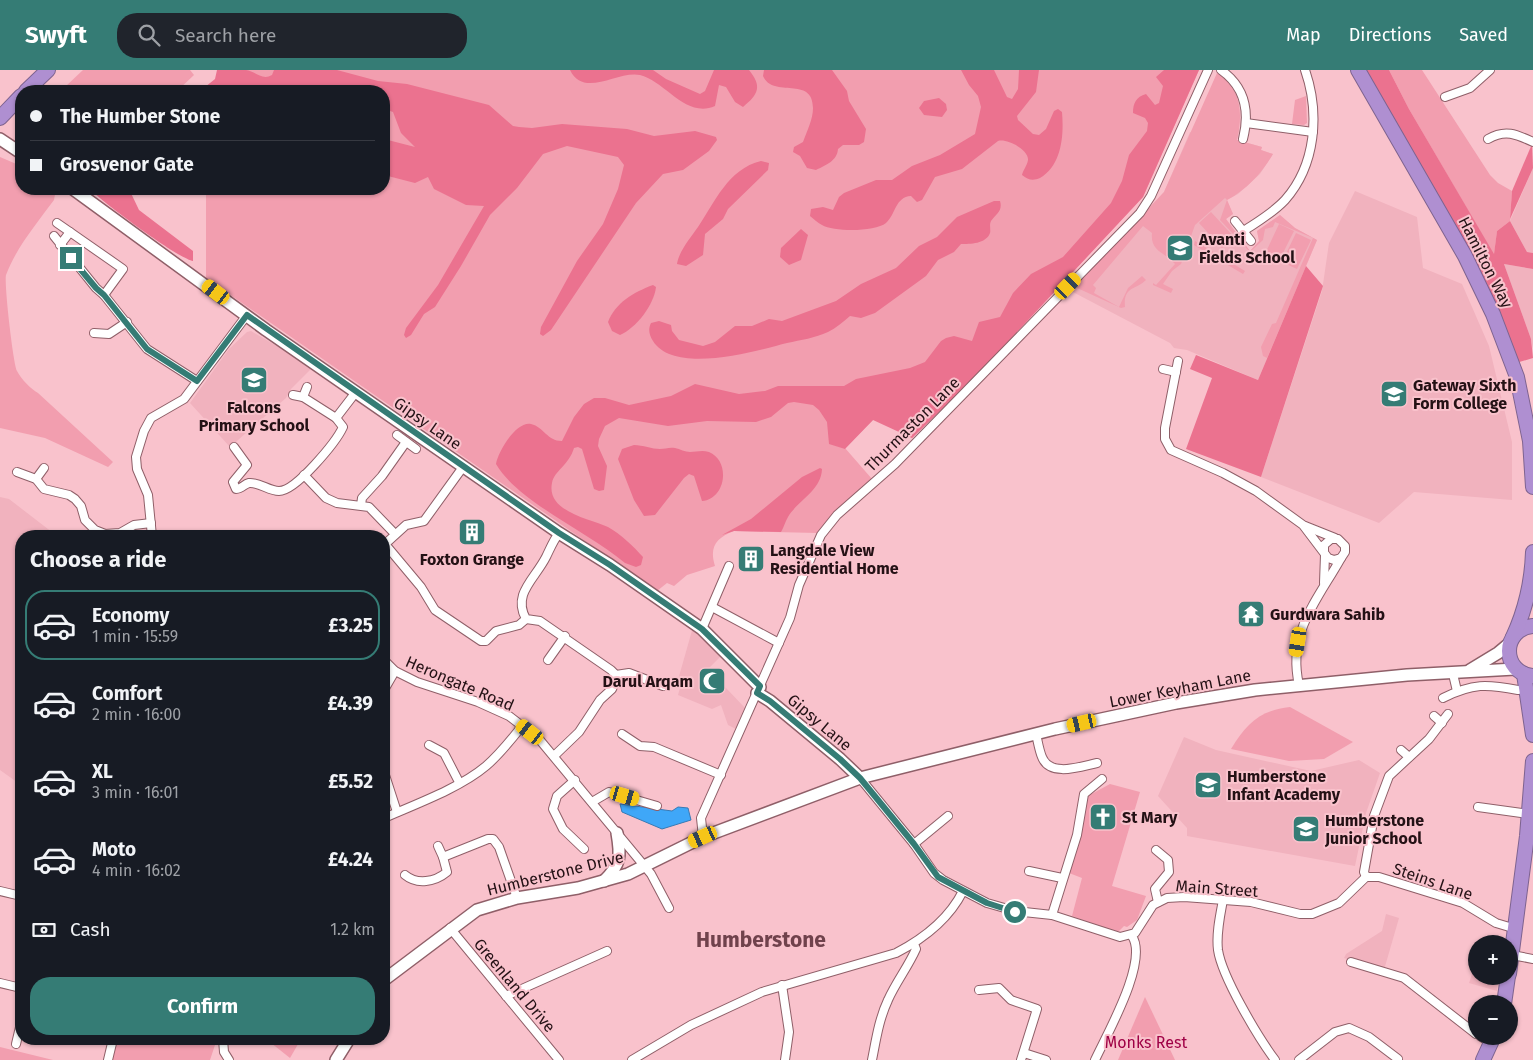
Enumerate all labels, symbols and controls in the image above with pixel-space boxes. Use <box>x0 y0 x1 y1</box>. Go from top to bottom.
search box <box>117 13 467 58</box>
text: Swyft <box>25 21 87 49</box>
icon: search <box>135 21 163 49</box>
text: Search here <box>175 24 276 47</box>
text: Map <box>1286 24 1321 46</box>
text: Directions <box>1349 24 1431 46</box>
text: Saved <box>1459 24 1508 46</box>
text: The Humber Stone <box>60 105 220 128</box>
text: Grosvenor Gate <box>60 153 194 176</box>
street label: Hamilton Way <box>1454 213 1517 311</box>
place label: Avanti Fields School <box>1198 230 1295 267</box>
school or university icon: Avanti Fields School <box>1165 233 1195 263</box>
route end <box>60 247 82 269</box>
car <box>1052 270 1083 302</box>
car <box>199 277 232 307</box>
school or university icon: Falcons Primary School <box>239 365 269 395</box>
street label: Thurmaston Lane <box>861 373 964 476</box>
place label: Gateway Sixth Form College <box>1413 376 1516 413</box>
school or university icon: Gateway Sixth Form College <box>1379 379 1409 409</box>
street label: Gipsy Lane <box>390 393 465 454</box>
place label: Falcons Primary School <box>199 398 309 435</box>
building icon: Foxton Grange <box>457 517 487 547</box>
place label: Langdale View Residential Home <box>770 541 899 578</box>
building icon: Langdale View Residential Home <box>736 544 766 574</box>
text: Choose a ride <box>30 546 166 573</box>
place label: Foxton Grange <box>420 550 524 569</box>
temple icon: Gurdwara Sahib <box>1236 599 1266 629</box>
icon: car <box>32 603 77 648</box>
text: Economy <box>92 604 169 627</box>
place label: Gurdwara Sahib <box>1270 605 1385 624</box>
text: £3.25 <box>328 614 373 637</box>
car <box>1288 626 1307 658</box>
text: 1 min · 15:59 <box>92 627 178 646</box>
street label: Herongate Road <box>403 652 517 715</box>
street label: Lower Keyham Lane <box>1108 665 1253 712</box>
mosque icon: Darul Arqam <box>697 666 727 696</box>
place label: Darul Arqam <box>603 672 693 691</box>
icon: car <box>32 681 77 726</box>
text: Comfort <box>92 682 162 705</box>
street label: Gipsy Lane <box>784 690 856 755</box>
text: £4.39 <box>327 692 373 715</box>
text: 2 min · 16:00 <box>92 705 181 724</box>
car <box>1065 712 1098 734</box>
car <box>513 717 546 747</box>
icon: car <box>32 759 77 804</box>
text: XL <box>92 760 113 783</box>
place label: Humberstone Infant Academy <box>1227 767 1341 804</box>
text: £5.52 <box>328 770 373 793</box>
school or university icon: Humberstone Infant Academy <box>1193 770 1223 800</box>
text: 3 min · 16:01 <box>92 783 179 802</box>
car <box>608 785 641 807</box>
church icon: St Mary <box>1088 802 1118 832</box>
place label: St Mary <box>1122 808 1178 827</box>
place label: Humberstone Junior School <box>1324 811 1424 848</box>
school or university icon: Humberstone Junior School <box>1291 814 1321 844</box>
car <box>686 824 719 850</box>
icon: car <box>32 837 77 882</box>
text: Moto <box>92 838 136 861</box>
street label: Humberstone Drive <box>485 847 625 900</box>
text: £4.24 <box>328 848 373 871</box>
street label: Steins Lane <box>1390 859 1475 904</box>
text: 4 min · 16:02 <box>92 861 181 880</box>
street label: Main Street <box>1175 876 1259 901</box>
route start <box>1004 901 1026 923</box>
icon: cash <box>30 916 58 944</box>
text: Cash <box>70 918 111 941</box>
text: 1.2 km <box>330 920 375 939</box>
district label: Humberstone <box>696 927 826 953</box>
street label: Greenland Drive <box>470 935 559 1036</box>
map controls <box>1468 935 1518 1045</box>
button: + <box>1468 935 1518 985</box>
button: Confirm <box>30 977 375 1035</box>
button: − <box>1468 995 1518 1045</box>
park label: Monks Rest <box>1105 1033 1187 1052</box>

